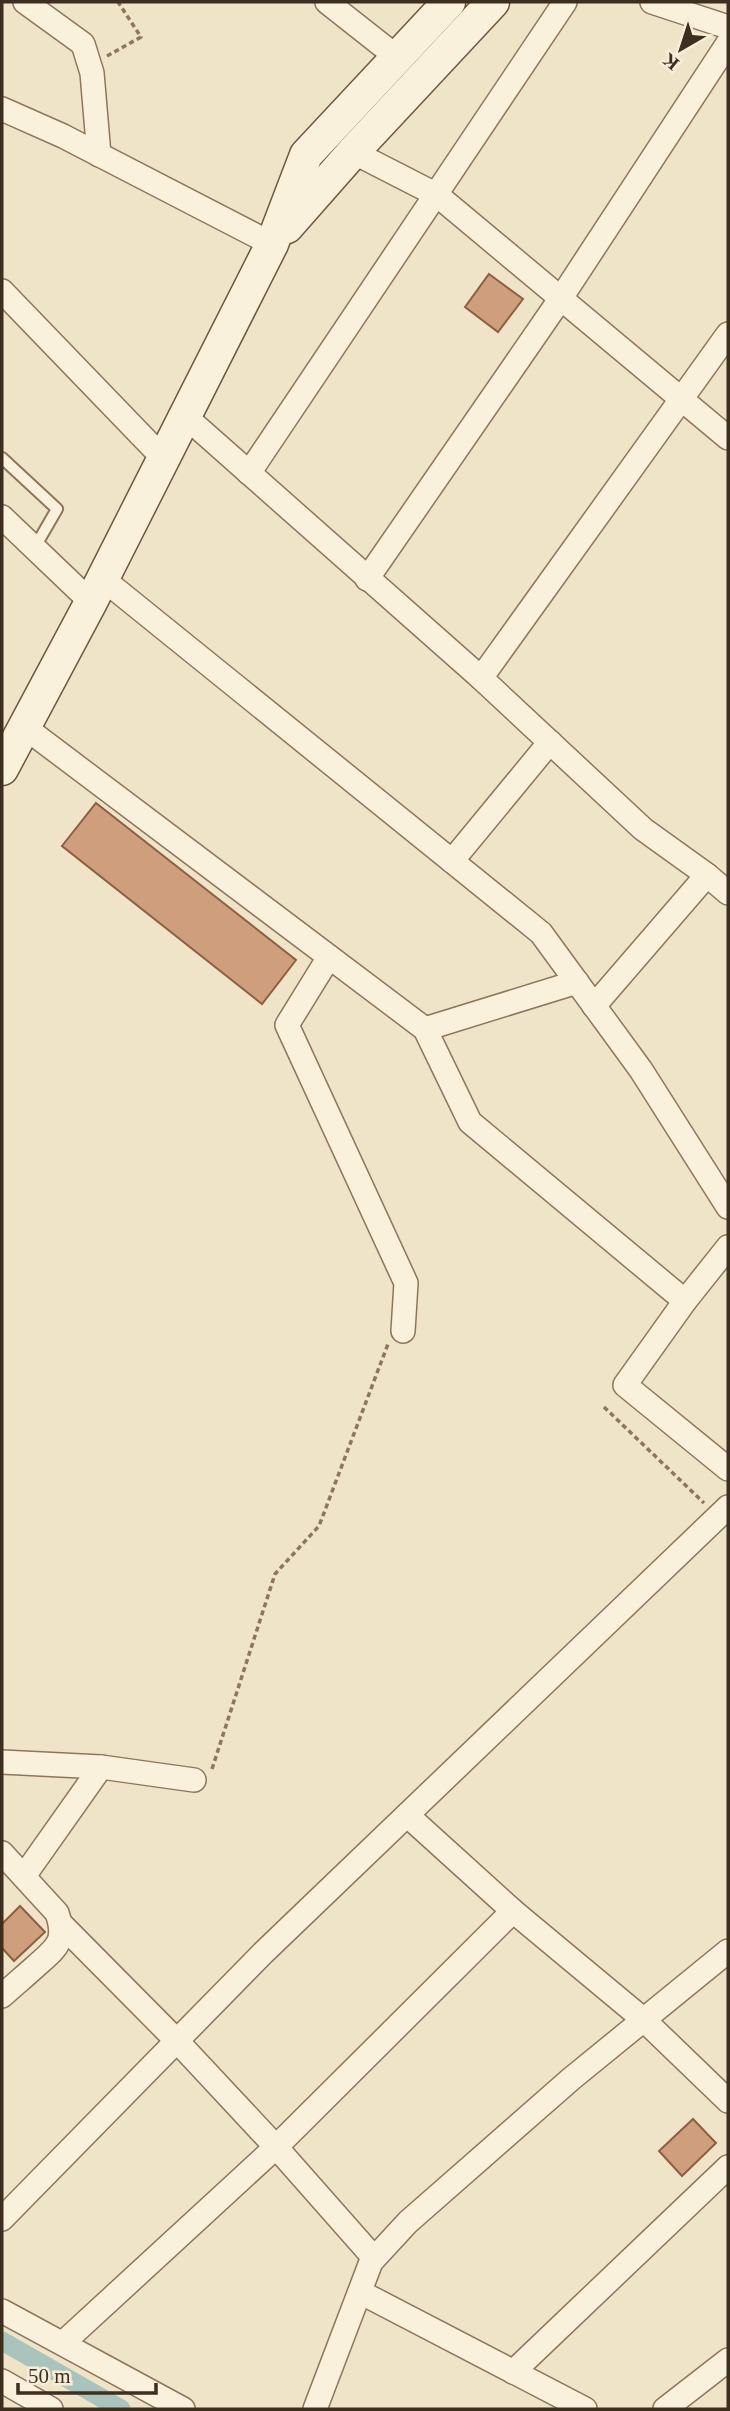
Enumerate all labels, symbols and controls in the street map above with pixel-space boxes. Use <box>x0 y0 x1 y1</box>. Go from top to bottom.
north arrow <box>646 14 716 84</box>
text: K <box>658 49 683 75</box>
scale bar <box>18 2352 156 2396</box>
text: 50 m <box>28 2364 71 2388</box>

